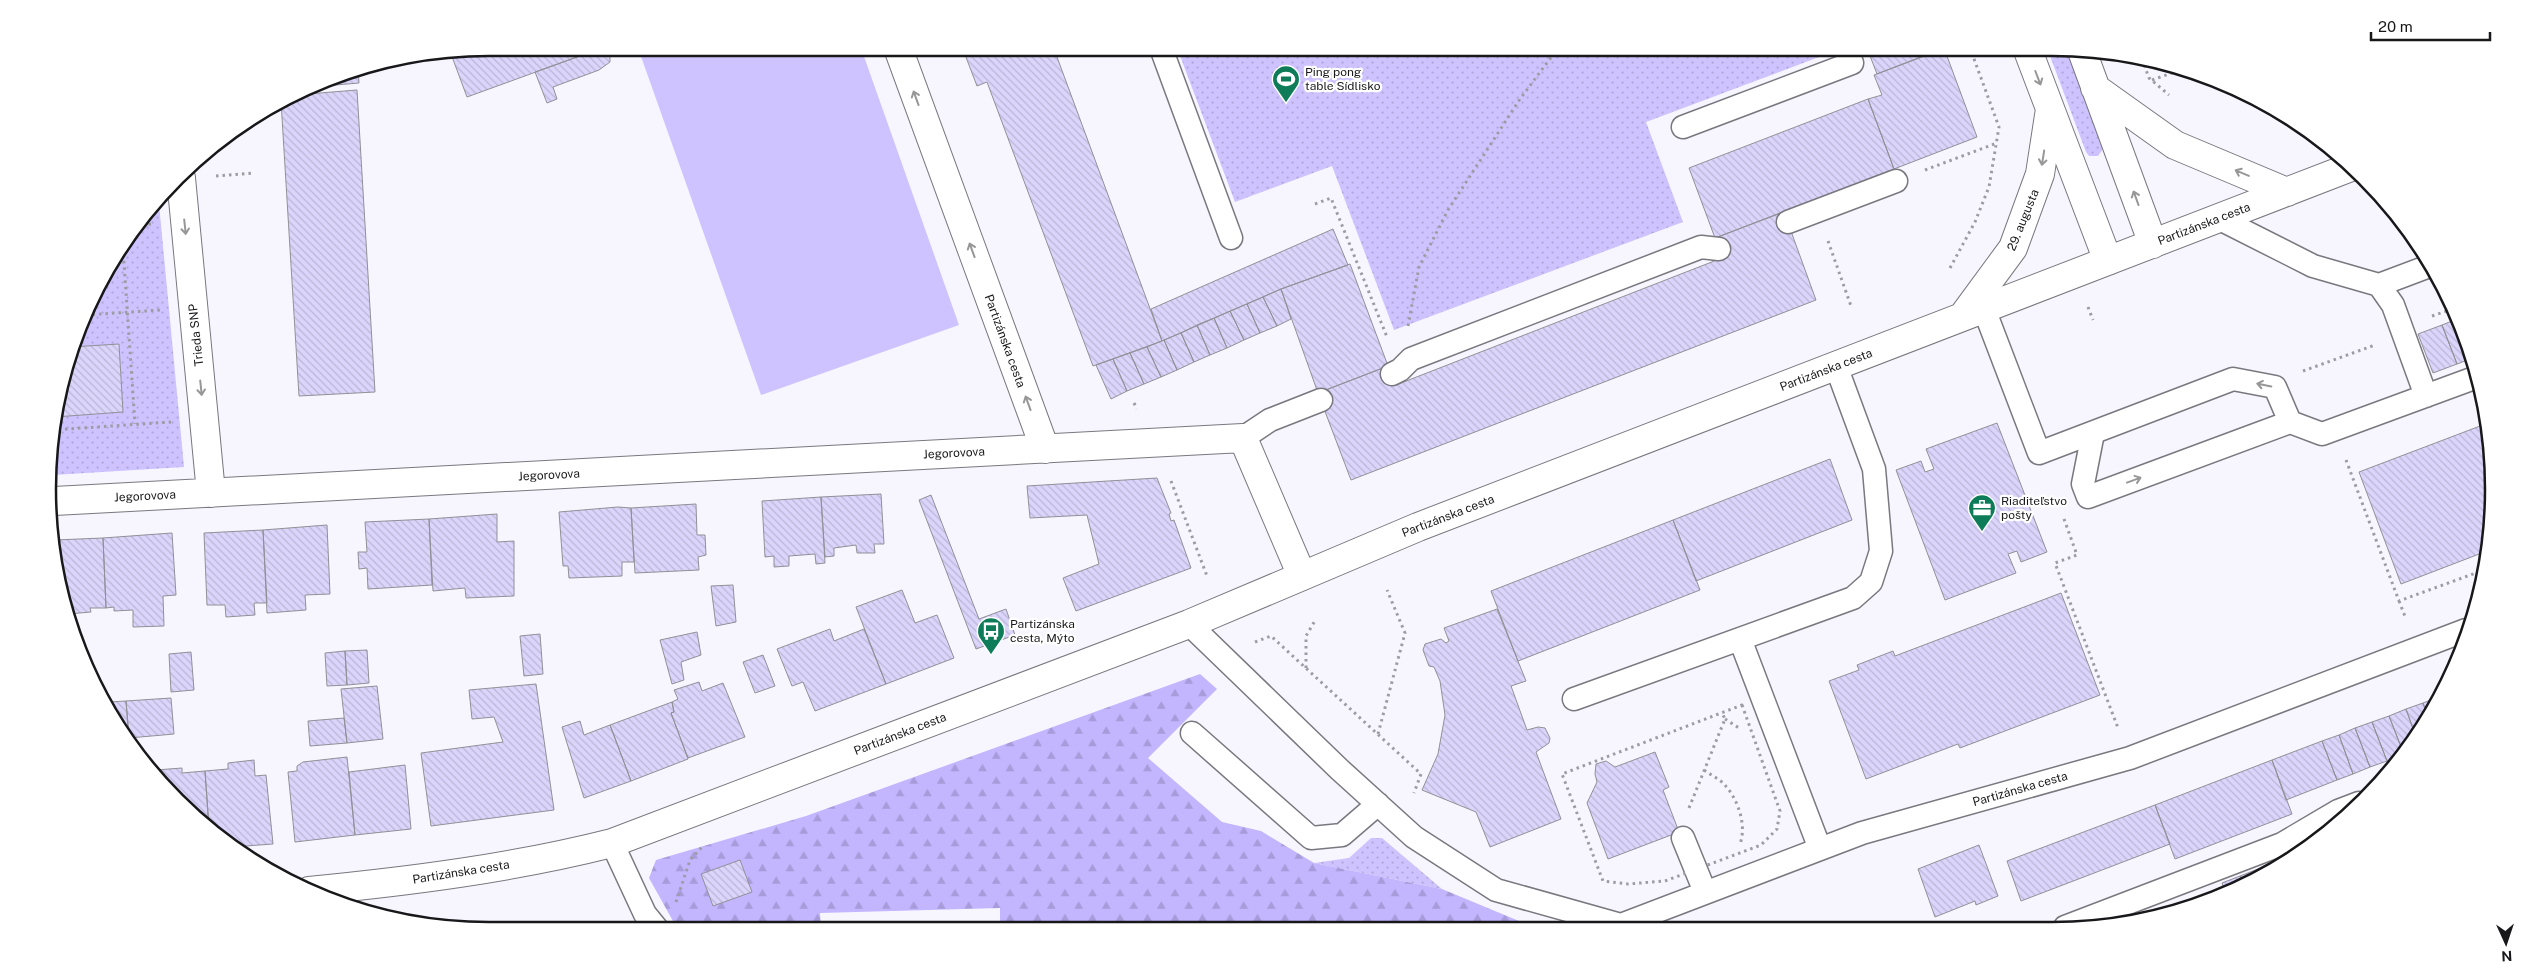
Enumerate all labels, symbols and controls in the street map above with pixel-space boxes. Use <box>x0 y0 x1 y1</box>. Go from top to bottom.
scale bar <box>2371 10 2490 42</box>
text: 20 m <box>2378 18 2413 35</box>
sports icon: Ping pong table Sídlisko <box>1271 64 1301 103</box>
place label: Ping pong table Sídlisko <box>1305 65 1381 93</box>
one-way arrow <box>2035 71 2044 86</box>
one-way arrow <box>911 90 920 106</box>
one-way arrow <box>2037 149 2047 165</box>
one-way arrow <box>2235 168 2250 178</box>
street label: 29. augusta <box>2004 187 2042 253</box>
one-way arrow <box>2131 191 2140 206</box>
street label: Partizánska cesta <box>2156 200 2252 248</box>
one-way arrow <box>180 218 190 234</box>
one-way arrow <box>967 243 976 258</box>
street label: Partizánska cesta <box>982 292 1028 390</box>
street label: Trieda SNP <box>186 303 206 367</box>
street label: Partizánska cesta <box>1778 346 1874 394</box>
one-way arrow <box>196 380 206 396</box>
one-way arrow <box>2257 380 2273 389</box>
one-way arrow <box>1023 396 1032 411</box>
street label: Jegorovova <box>923 444 985 462</box>
street label: Jegorovova <box>518 466 580 484</box>
one-way arrow <box>2126 475 2141 484</box>
street label: Jegorovova <box>114 487 176 505</box>
street label: Partizánska cesta <box>1400 492 1496 540</box>
office icon: Riaditeľstvo pošty <box>1967 493 1997 532</box>
place label: Riaditeľstvo pošty <box>2001 494 2067 522</box>
bus stop icon: Partizánska cesta, Mýto <box>976 616 1006 655</box>
place label: Partizánska cesta, Mýto <box>1010 617 1075 645</box>
street label: Partizánska cesta <box>852 710 948 758</box>
street label: Partizánska cesta <box>1971 769 2069 809</box>
street label: Partizánska cesta <box>411 857 511 887</box>
north arrow <box>2481 918 2531 968</box>
text: N <box>2501 948 2513 964</box>

